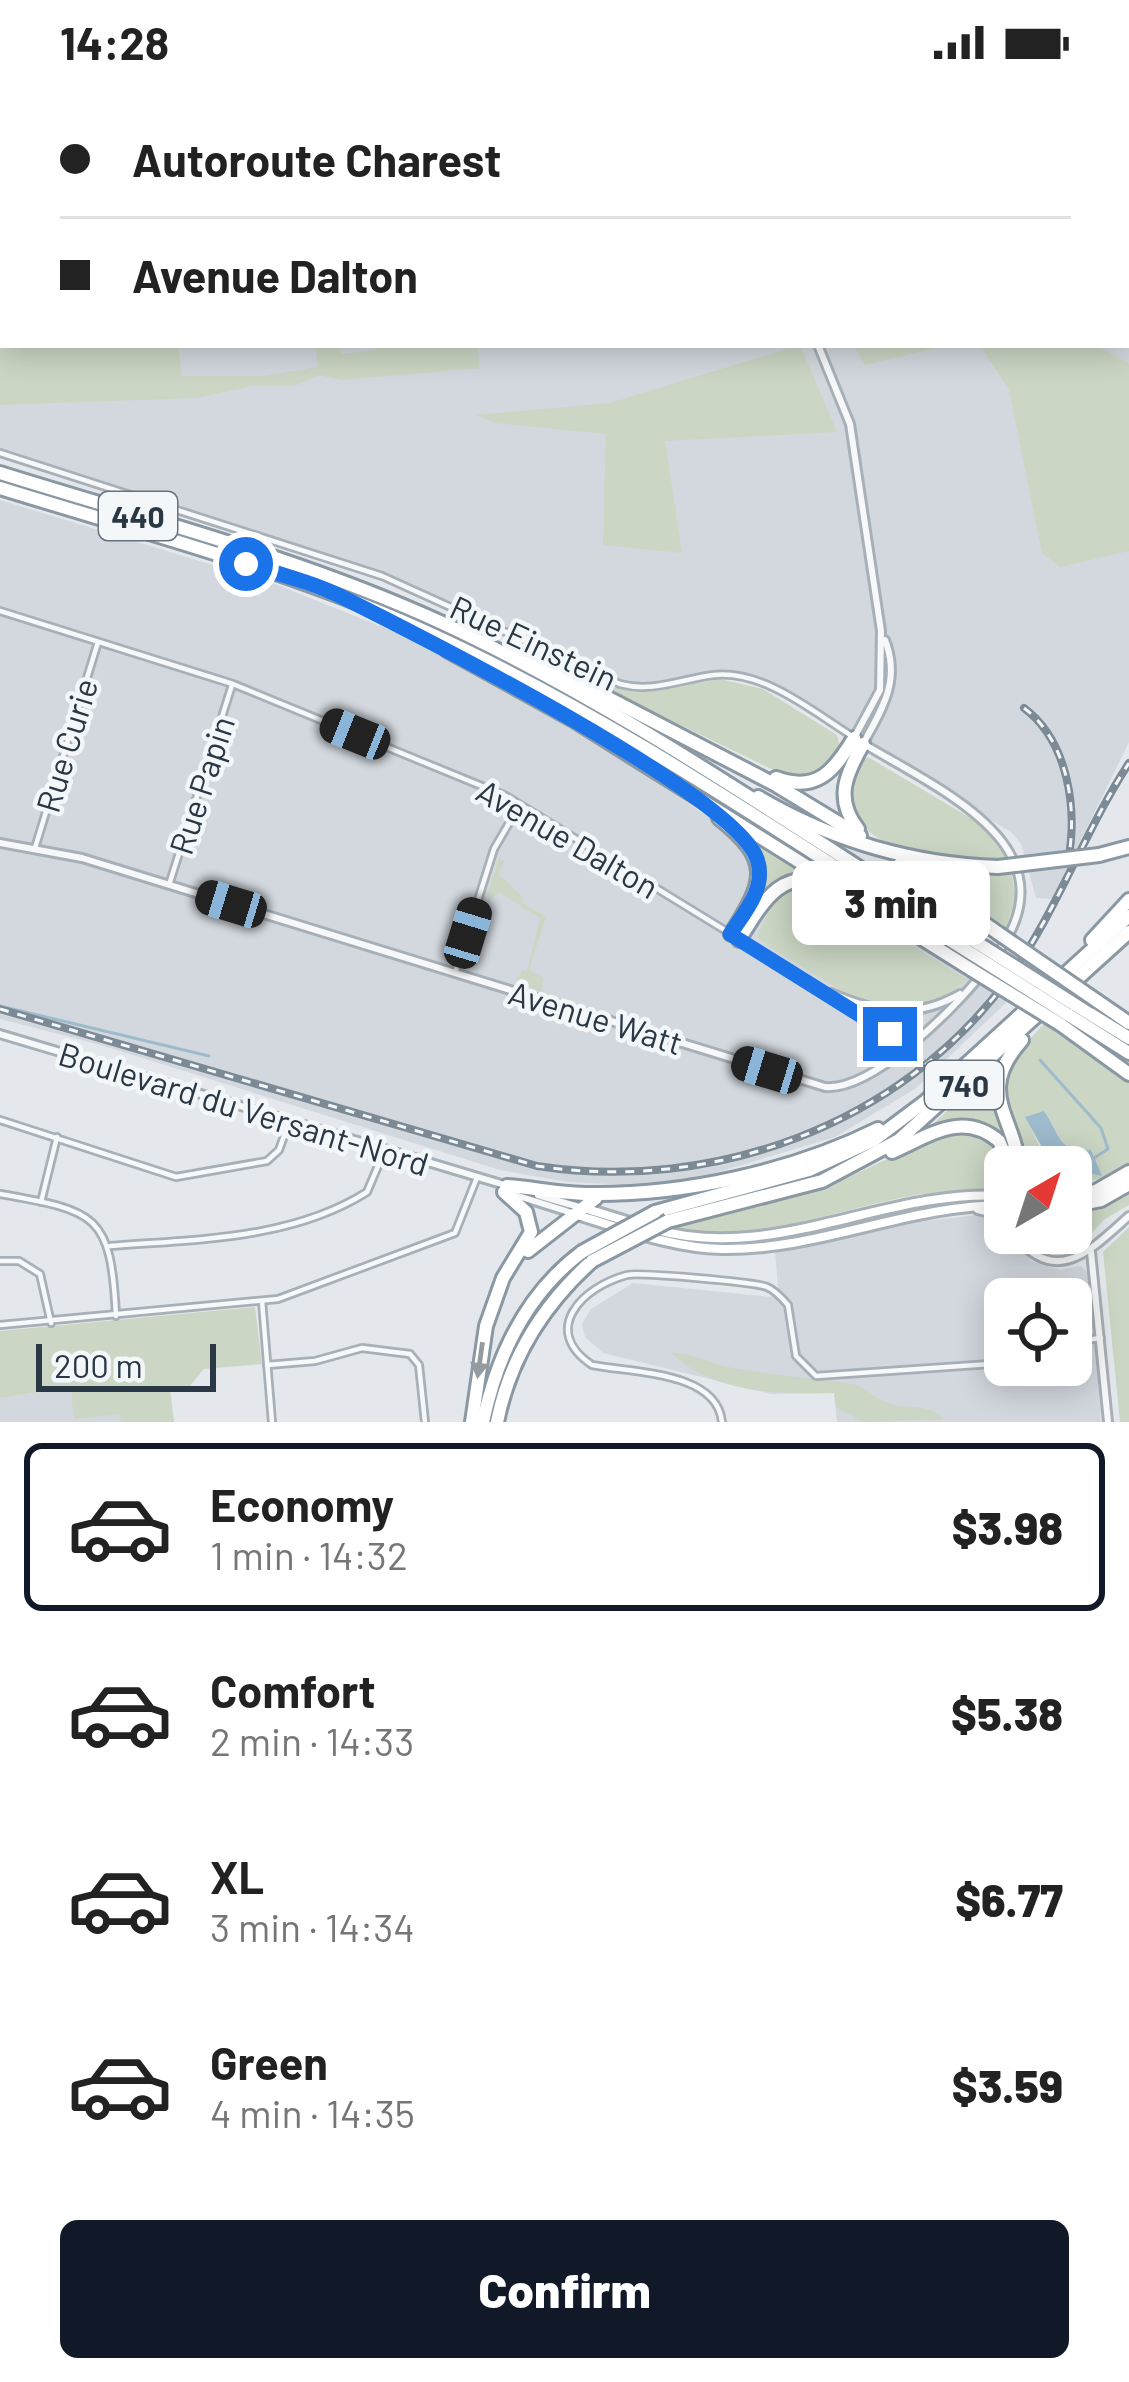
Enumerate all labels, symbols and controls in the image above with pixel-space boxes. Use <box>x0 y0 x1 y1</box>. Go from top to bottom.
text: 14:28 <box>60 15 169 69</box>
text: Autoroute Charest <box>132 132 501 186</box>
text: Avenue Dalton <box>132 248 418 302</box>
road number: 440 <box>99 492 177 540</box>
route start <box>219 537 273 591</box>
street label: Rue Einstein <box>444 586 624 698</box>
street label: Rue Curie <box>27 673 105 817</box>
car <box>315 704 395 764</box>
street label: Rue Papin <box>160 711 242 859</box>
street label: Avenue Dalton <box>470 770 666 906</box>
callout: 3 min <box>791 860 989 944</box>
car <box>191 876 271 932</box>
text: 3 min <box>844 879 938 926</box>
car <box>440 893 496 973</box>
street label: Avenue Watt <box>504 972 688 1062</box>
route end <box>863 1007 917 1061</box>
street label: Boulevard du Versant-Nord <box>54 1033 434 1183</box>
car <box>727 1042 807 1098</box>
road number: 740 <box>925 1061 1003 1109</box>
north arrow <box>984 1146 1092 1254</box>
map controls <box>984 1146 1092 1386</box>
button: locate <box>984 1278 1092 1386</box>
scale bar <box>36 1338 216 1391</box>
one-way arrow <box>470 1341 489 1379</box>
text: 200 m <box>54 1345 143 1385</box>
icon: car <box>66 1473 174 1581</box>
text: Economy <box>210 1477 394 1531</box>
text: $3.98 <box>952 1500 1063 1554</box>
text: 1 min · 14:32 <box>210 1531 408 1578</box>
icon: car <box>66 1659 174 1767</box>
text: Comfort <box>210 1663 376 1717</box>
text: $5.38 <box>951 1686 1063 1740</box>
text: 2 min · 14:33 <box>210 1717 414 1764</box>
icon: car <box>66 1845 174 1953</box>
text: XL <box>210 1849 264 1903</box>
text: $6.77 <box>955 1872 1063 1926</box>
text: 3 min · 14:34 <box>210 1903 415 1950</box>
icon: car <box>66 2031 174 2139</box>
text: Green <box>210 2035 328 2089</box>
text: $3.59 <box>952 2058 1063 2112</box>
text: 4 min · 14:35 <box>210 2089 415 2136</box>
button: Confirm <box>60 2220 1069 2358</box>

